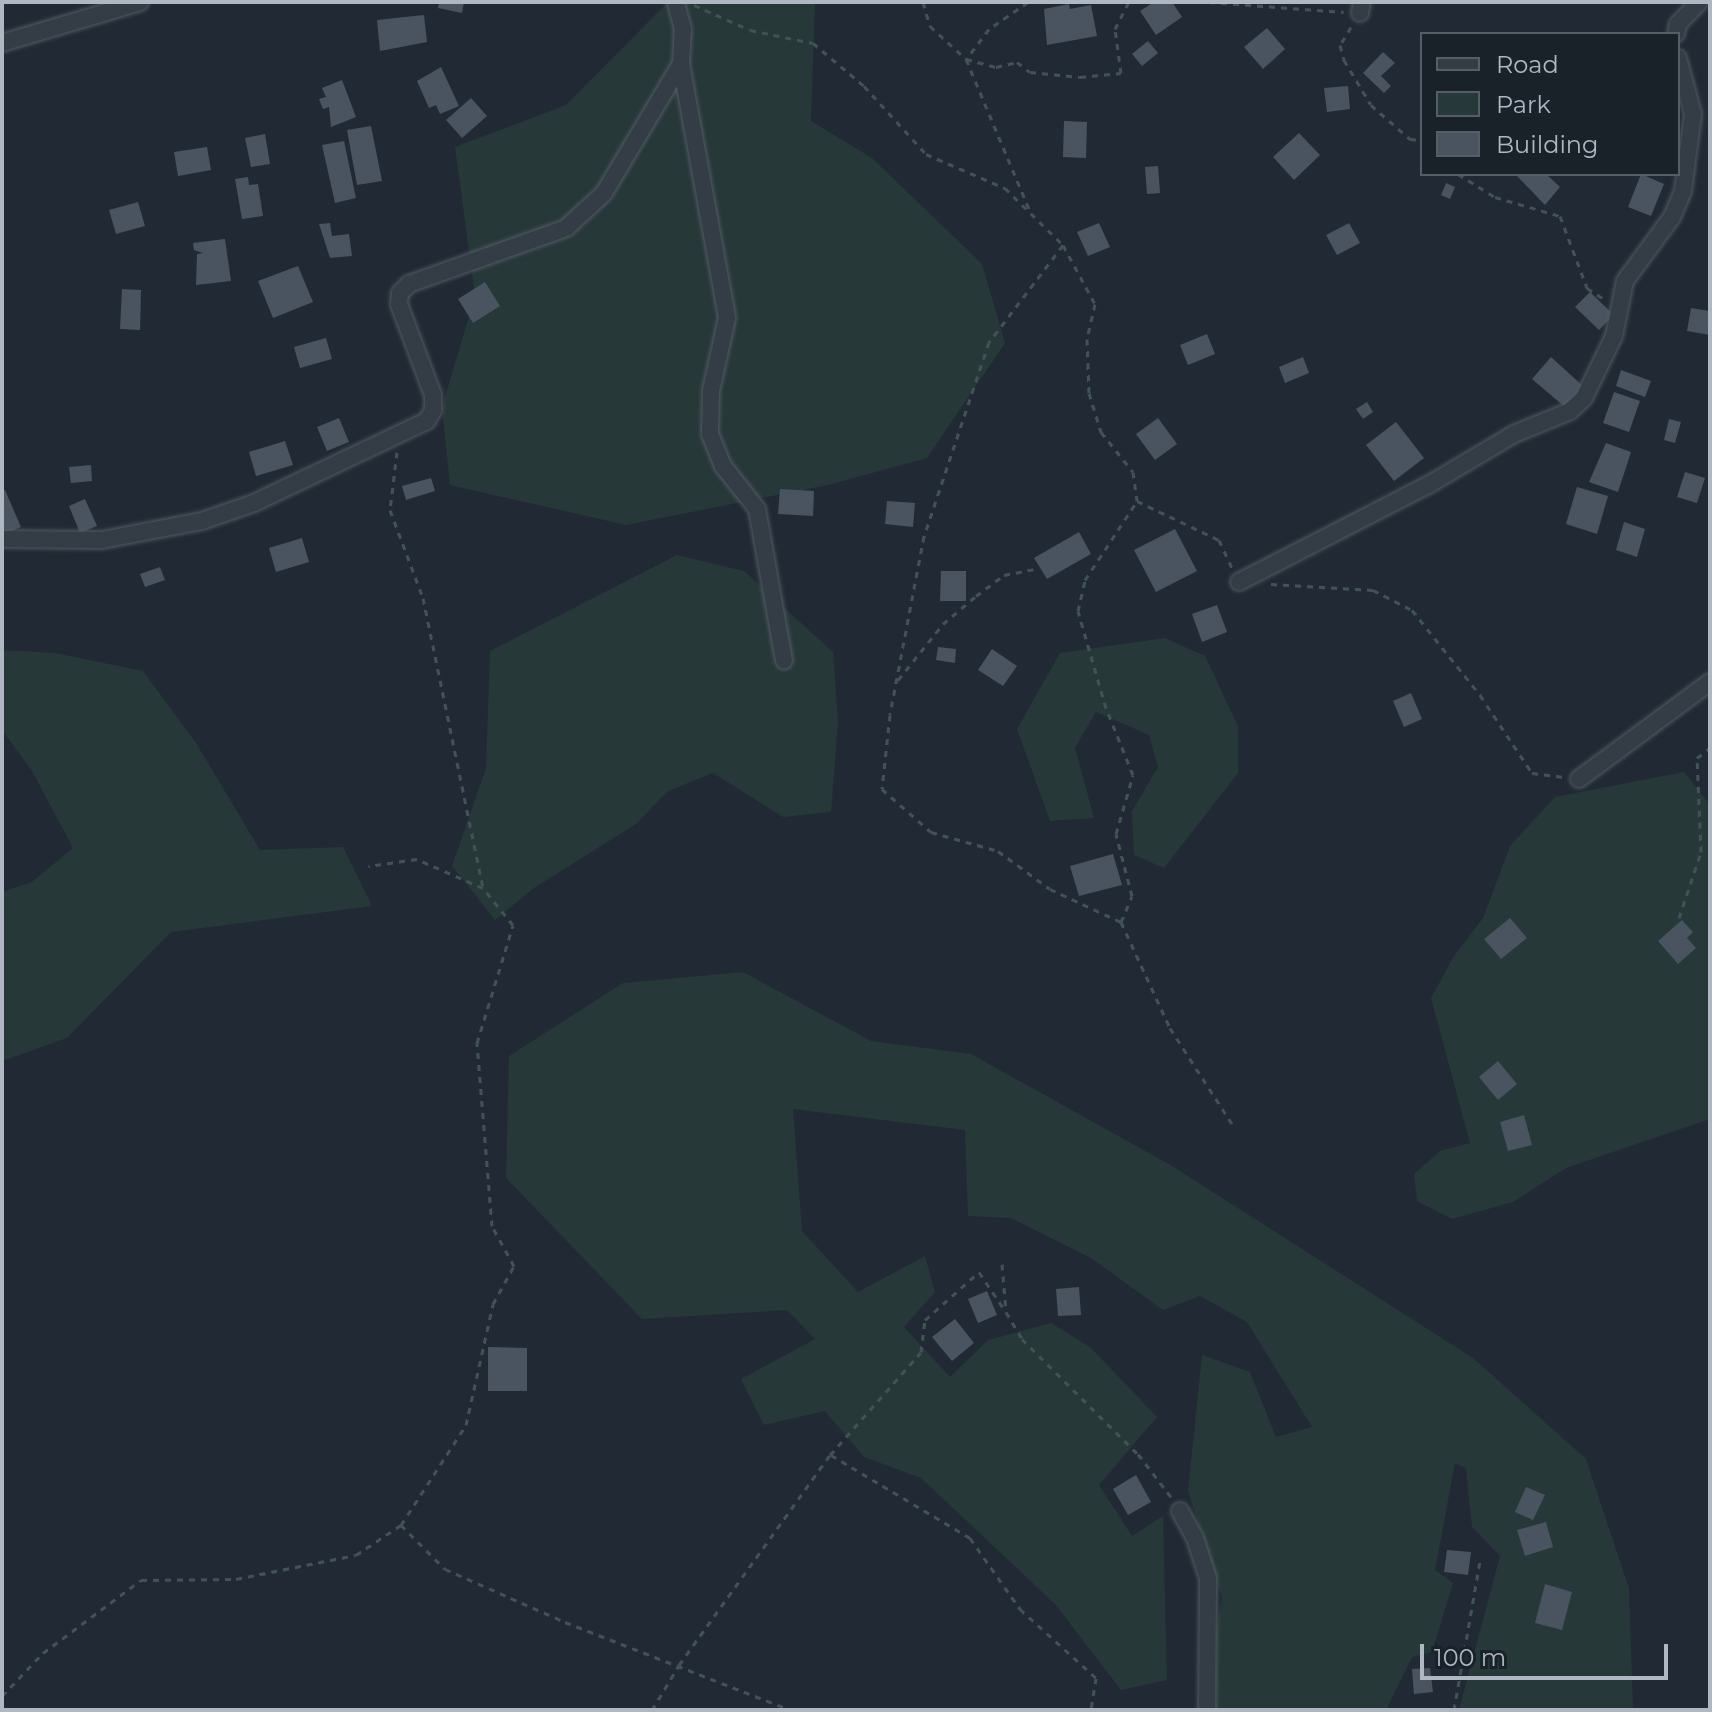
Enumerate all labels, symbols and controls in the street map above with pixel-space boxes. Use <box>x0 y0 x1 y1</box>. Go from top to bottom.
legend <box>1420 32 1680 176</box>
text: Road <box>1496 50 1559 79</box>
text: Park <box>1496 90 1551 119</box>
text: Building <box>1496 130 1599 159</box>
scale bar <box>1424 1628 1672 1678</box>
text: 100 m <box>1434 1643 1506 1672</box>

